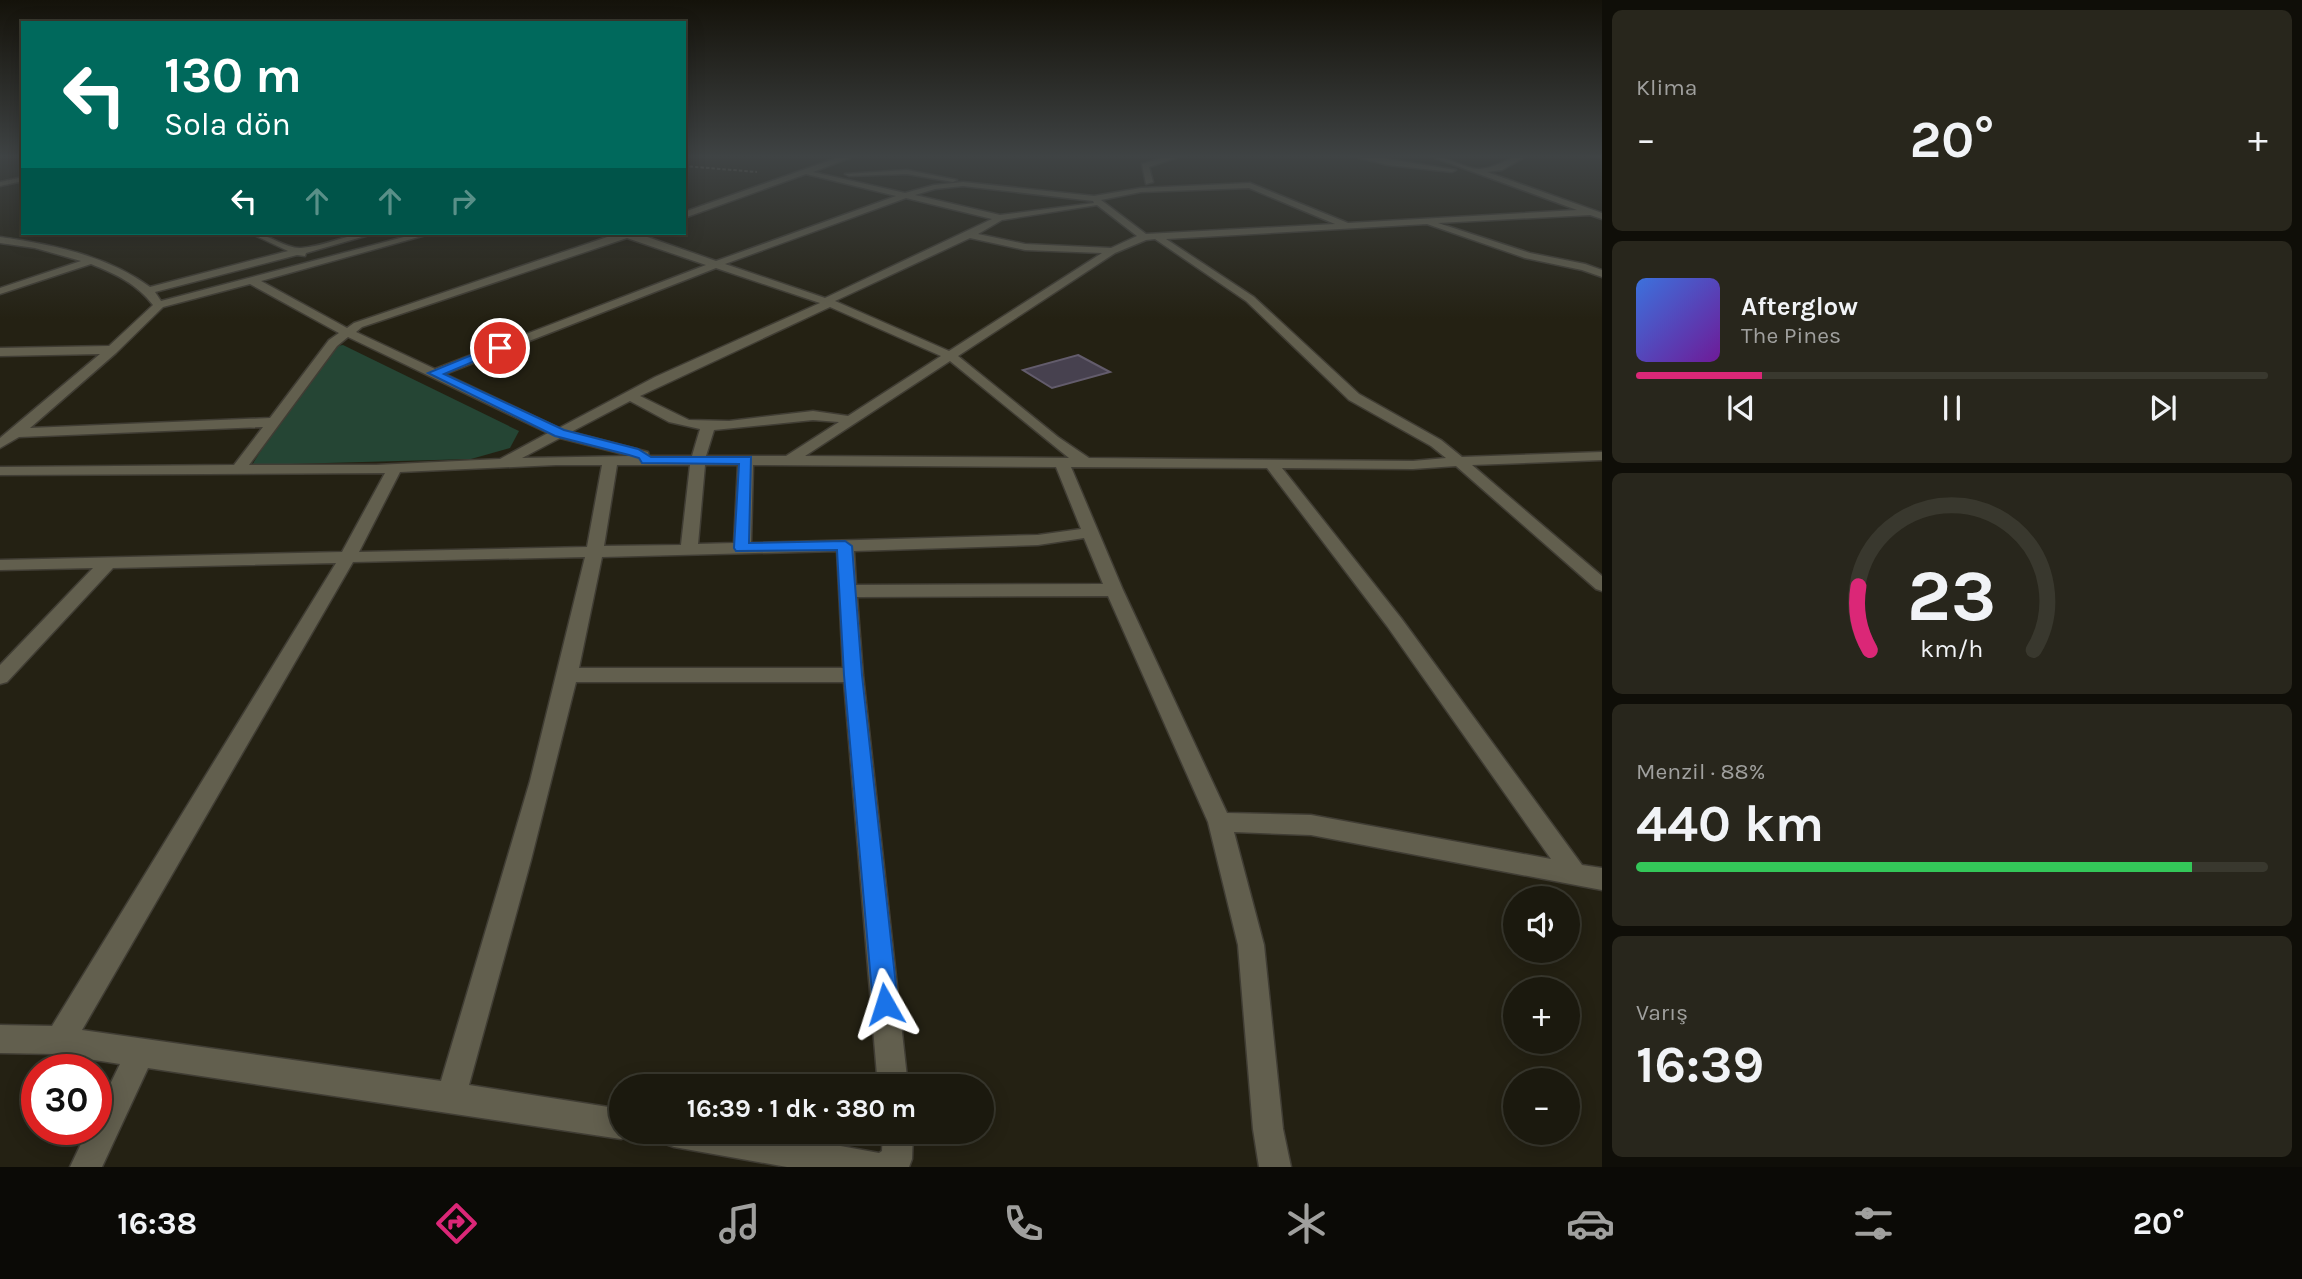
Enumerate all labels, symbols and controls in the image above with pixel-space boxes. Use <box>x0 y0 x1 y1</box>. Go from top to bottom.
text: 130 m <box>164 47 302 104</box>
icon: left <box>49 49 140 140</box>
text: Klima <box>1636 74 1697 101</box>
text: Sola dön <box>164 106 291 143</box>
text: 20° <box>1910 109 1994 170</box>
text: − <box>1636 117 1656 162</box>
text: + <box>2248 117 2268 162</box>
icon: left <box>225 182 263 220</box>
icon: ahead <box>298 182 336 220</box>
icon: ahead <box>371 182 409 220</box>
icon: right <box>444 182 482 220</box>
text: Afterglow <box>1741 291 1858 322</box>
pin <box>470 318 530 378</box>
text: The Pines <box>1741 322 1841 349</box>
icon: arrive <box>481 329 519 367</box>
icon: previous <box>1722 389 1760 427</box>
icon: pause <box>1933 389 1971 427</box>
icon: next <box>2144 389 2182 427</box>
text: 23 <box>1907 553 1997 638</box>
text: km/h <box>1920 633 1984 662</box>
text: Menzil · 88% <box>1636 758 1765 785</box>
text: 440 km <box>1636 793 1824 854</box>
map controls <box>1503 886 1580 1145</box>
button: sound <box>1503 886 1580 963</box>
position arrow <box>848 967 922 1041</box>
button: + <box>1503 977 1580 1054</box>
text: Varış <box>1636 999 1688 1026</box>
text: 16:39 <box>1636 1034 1764 1095</box>
speed limit sign: 30 <box>21 1054 112 1145</box>
button: − <box>1503 1068 1580 1145</box>
text: 16:39 · 1 dk · 380 m <box>687 1093 916 1124</box>
icon: directions <box>432 1199 481 1248</box>
icon: music <box>715 1199 764 1248</box>
icon: phone <box>999 1199 1048 1248</box>
icon: climate <box>1282 1199 1331 1248</box>
icon: car <box>1566 1199 1615 1248</box>
icon: filters <box>1849 1199 1898 1248</box>
text: 16:38 <box>117 1205 197 1242</box>
text: 20° <box>2133 1205 2185 1242</box>

